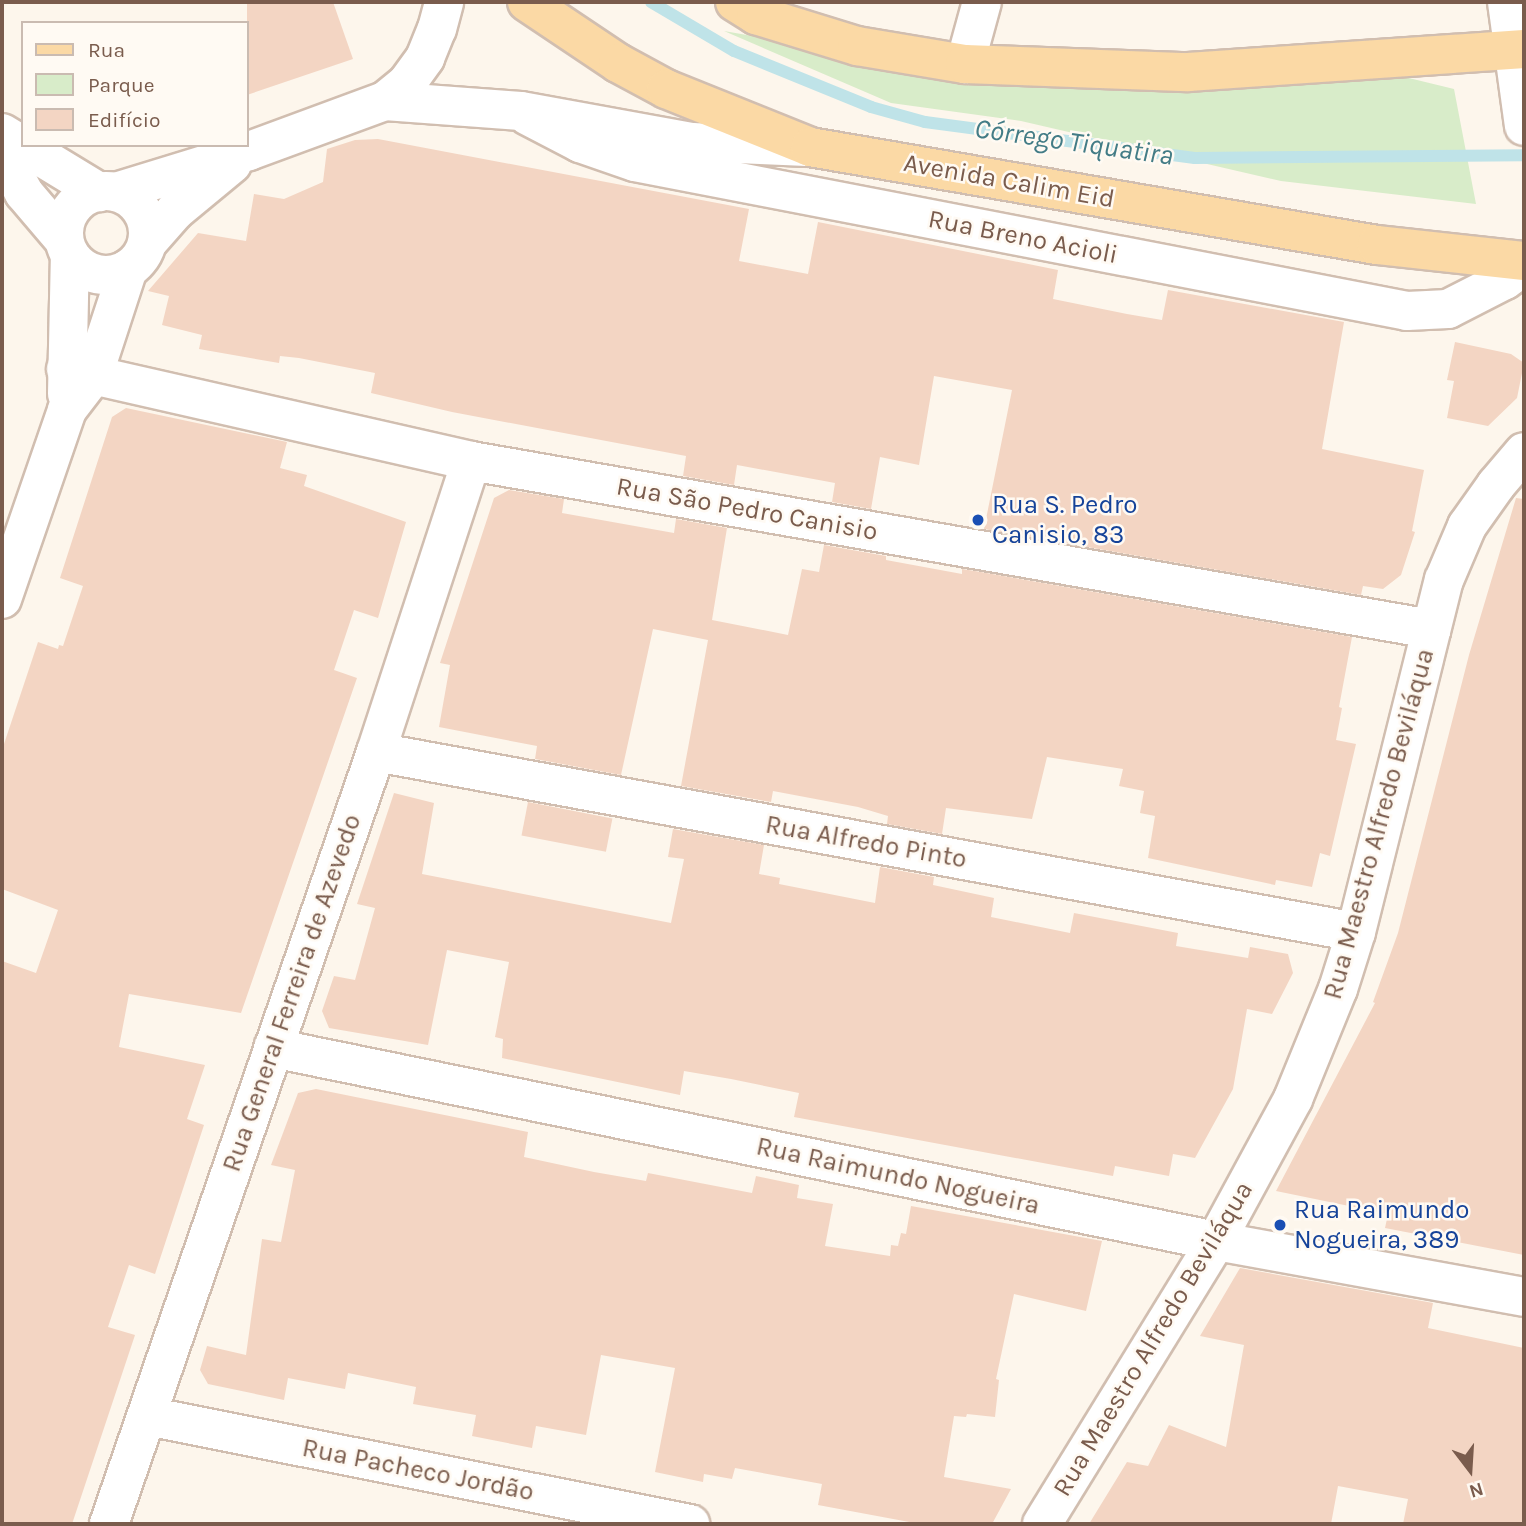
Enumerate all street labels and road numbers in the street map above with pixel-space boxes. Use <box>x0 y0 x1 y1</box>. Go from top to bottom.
street label: Avenida Calim Eid <box>901 147 1117 215</box>
street label: Rua Breno Acioli <box>926 203 1120 271</box>
street label: Rua São Pedro Canisio <box>614 471 880 547</box>
street label: Rua Maestro Alfredo Beviláqua <box>1317 645 1441 1003</box>
street label: Rua Alfredo Pinto <box>763 809 969 875</box>
street label: Rua General Ferreira de Azevedo <box>216 810 368 1176</box>
street label: Rua Raimundo Nogueira <box>753 1131 1043 1221</box>
street label: Rua Maestro Alfredo Beviláqua <box>1046 1176 1260 1502</box>
street label: Rua Pacheco Jordão <box>300 1432 536 1508</box>

